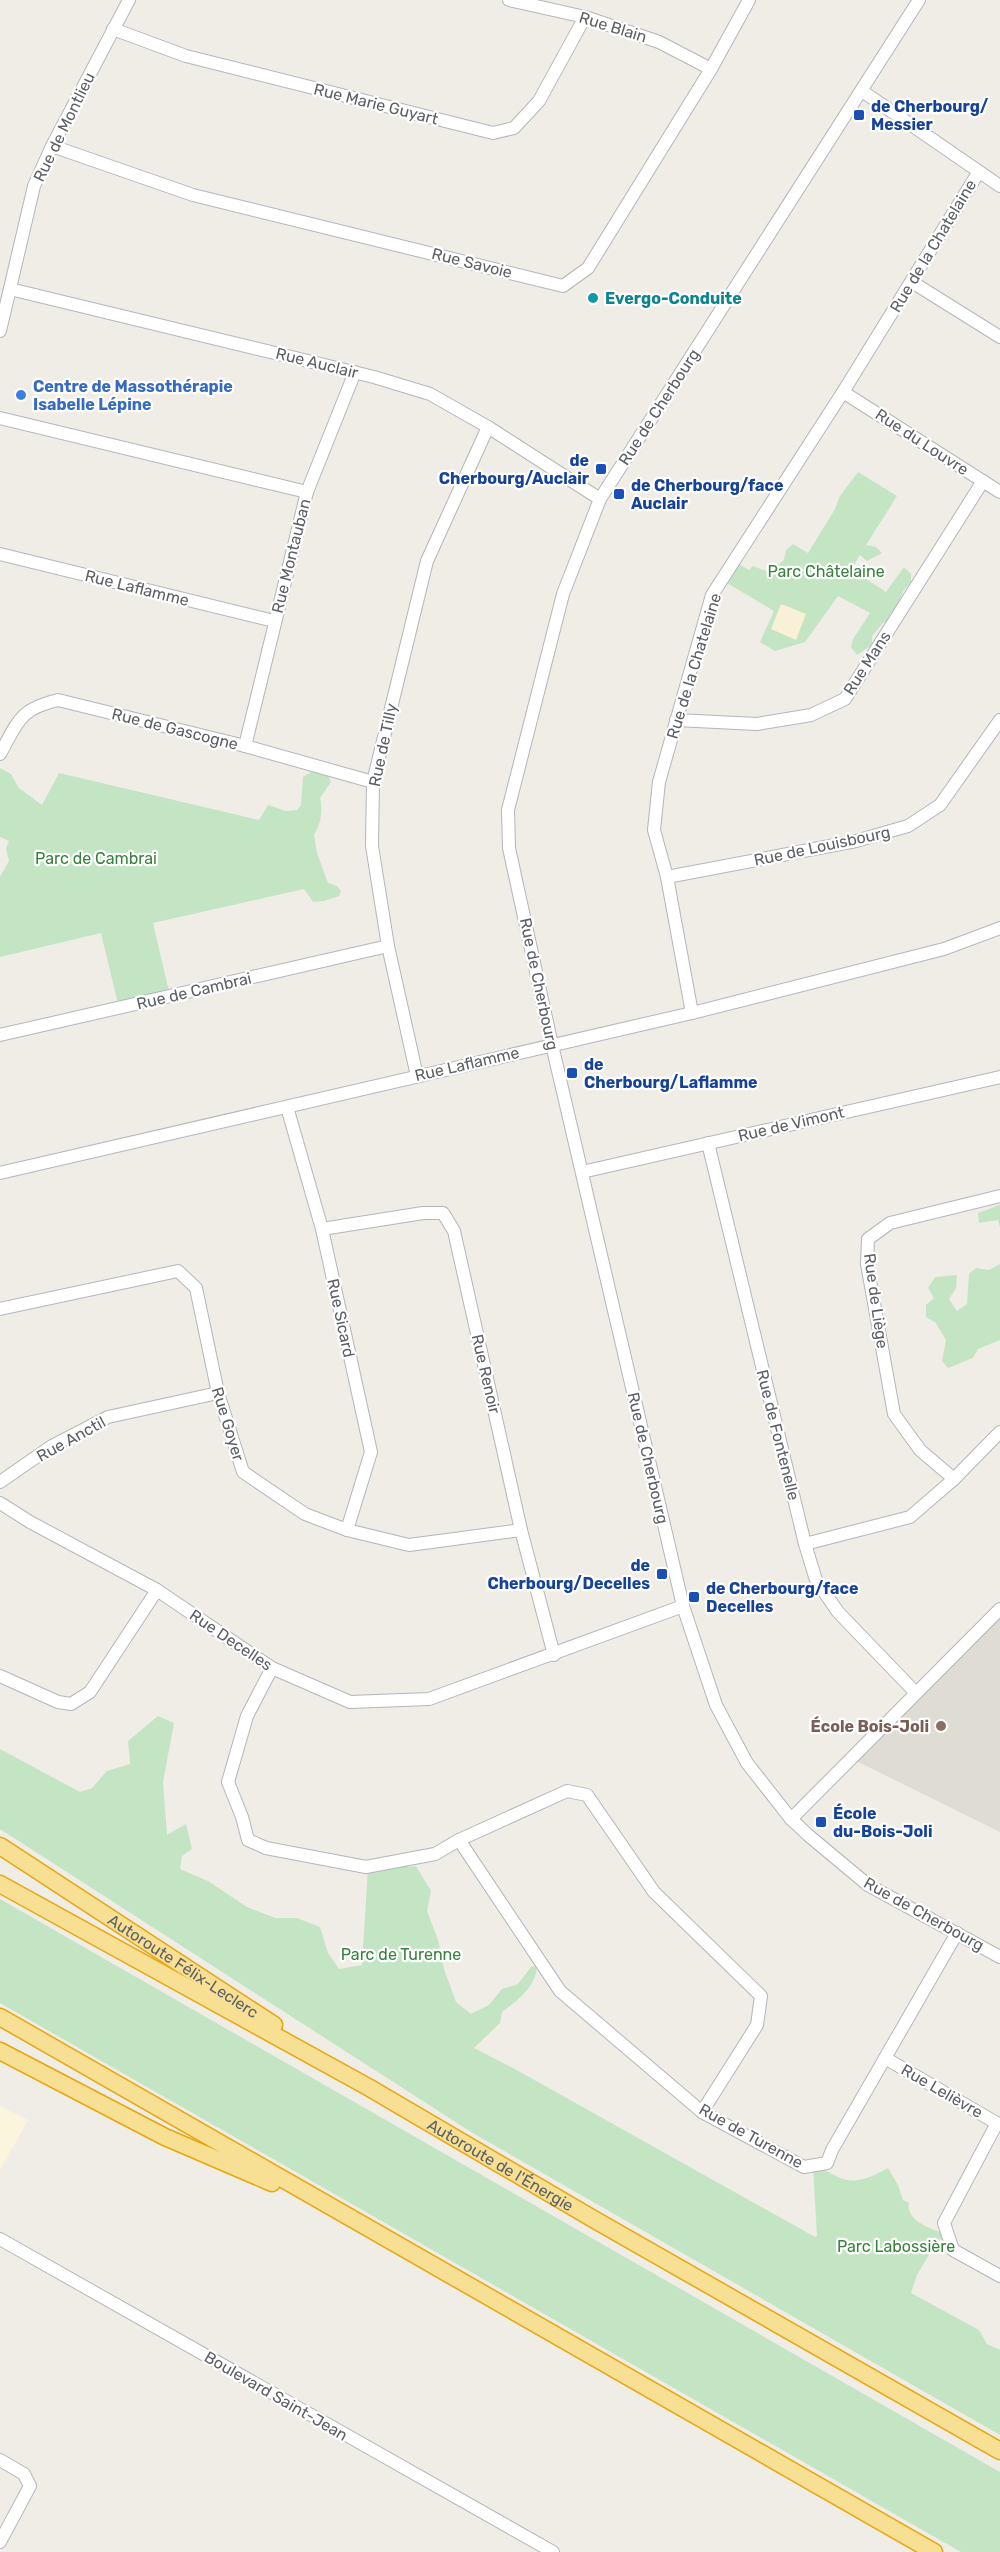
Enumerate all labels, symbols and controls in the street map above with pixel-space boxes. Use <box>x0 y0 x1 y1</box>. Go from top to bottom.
street label: Rue Blain <box>577 8 649 46</box>
street label: Rue de Montlieu <box>29 69 99 185</box>
street label: Rue Marie Guyart <box>312 79 440 129</box>
place label: de Cherbourg/ Messier <box>871 97 989 134</box>
marker: de Cherbourg/ Messier <box>852 108 866 122</box>
street label: Rue de la Chatelaine <box>886 176 980 316</box>
street label: Rue Savoie <box>430 244 514 282</box>
place label: Evergo-Conduite <box>605 289 742 308</box>
marker: Evergo-Conduite <box>586 291 600 305</box>
street label: Rue Auclair <box>274 344 360 382</box>
street label: Rue de Cherbourg <box>614 345 704 469</box>
place label: Centre de Massothérapie Isabelle Lépine <box>33 377 233 414</box>
marker: Centre de Massothérapie Isabelle Lépine <box>14 388 28 402</box>
street label: Rue du Louvre <box>872 405 972 479</box>
place label: de Cherbourg/Auclair <box>439 451 590 488</box>
marker: de Cherbourg/Auclair <box>594 462 608 476</box>
place label: de Cherbourg/face Auclair <box>631 476 783 513</box>
marker: de Cherbourg/face Auclair <box>612 487 626 501</box>
street label: Rue Montauban <box>268 497 314 615</box>
park label: Parc Châtelaine <box>767 562 885 581</box>
street label: Rue Laflamme <box>83 566 191 610</box>
street label: Rue de la Chatelaine <box>663 591 725 741</box>
street label: Rue Mans <box>839 627 895 699</box>
street label: Rue de Tilly <box>365 701 401 788</box>
street label: Rue de Gascogne <box>110 704 240 754</box>
street label: Rue de Louisbourg <box>752 822 892 870</box>
park label: Parc de Cambrai <box>35 849 157 868</box>
street label: Rue de Cherbourg <box>516 916 562 1052</box>
street label: Rue de Cambrai <box>135 969 253 1013</box>
street label: Rue Laflamme <box>413 1043 521 1085</box>
place label: de Cherbourg/Laflamme <box>584 1055 758 1092</box>
marker: de Cherbourg/Laflamme <box>565 1066 579 1080</box>
street label: Rue de Vimont <box>736 1103 846 1145</box>
street label: Rue de Liège <box>860 1252 892 1350</box>
street label: Rue Sicard <box>323 1277 359 1359</box>
street label: Rue Renoir <box>468 1332 504 1416</box>
street label: Rue de Fontenelle <box>753 1368 803 1502</box>
street label: Rue Goyer <box>208 1385 248 1463</box>
street label: Rue de Cherbourg <box>624 1390 672 1526</box>
street label: Rue Anctil <box>33 1412 109 1466</box>
place label: de Cherbourg/Decelles <box>487 1556 650 1593</box>
marker: de Cherbourg/Decelles <box>655 1567 669 1581</box>
place label: de Cherbourg/face Decelles <box>706 1579 858 1616</box>
marker: de Cherbourg/face Decelles <box>687 1590 701 1604</box>
street label: Rue Decelles <box>186 1605 276 1675</box>
place label: École Bois-Joli <box>811 1716 929 1736</box>
marker: École Bois-Joli <box>934 1719 948 1733</box>
place label: École du-Bois-Joli <box>833 1803 933 1841</box>
marker: École du-Bois-Joli <box>814 1815 828 1829</box>
street label: Rue de Cherbourg <box>861 1873 987 1955</box>
street label: Autoroute Félix-Leclerc <box>105 1910 262 2022</box>
park label: Parc de Turenne <box>341 1945 461 1964</box>
street label: Rue Lelièvre <box>898 2060 986 2122</box>
street label: Rue de Turenne <box>696 2100 806 2172</box>
street label: Autoroute de l'Énergie <box>424 2115 577 2215</box>
park label: Parc Labossière <box>837 2237 955 2256</box>
street label: Boulevard Saint-Jean <box>201 2347 351 2445</box>

